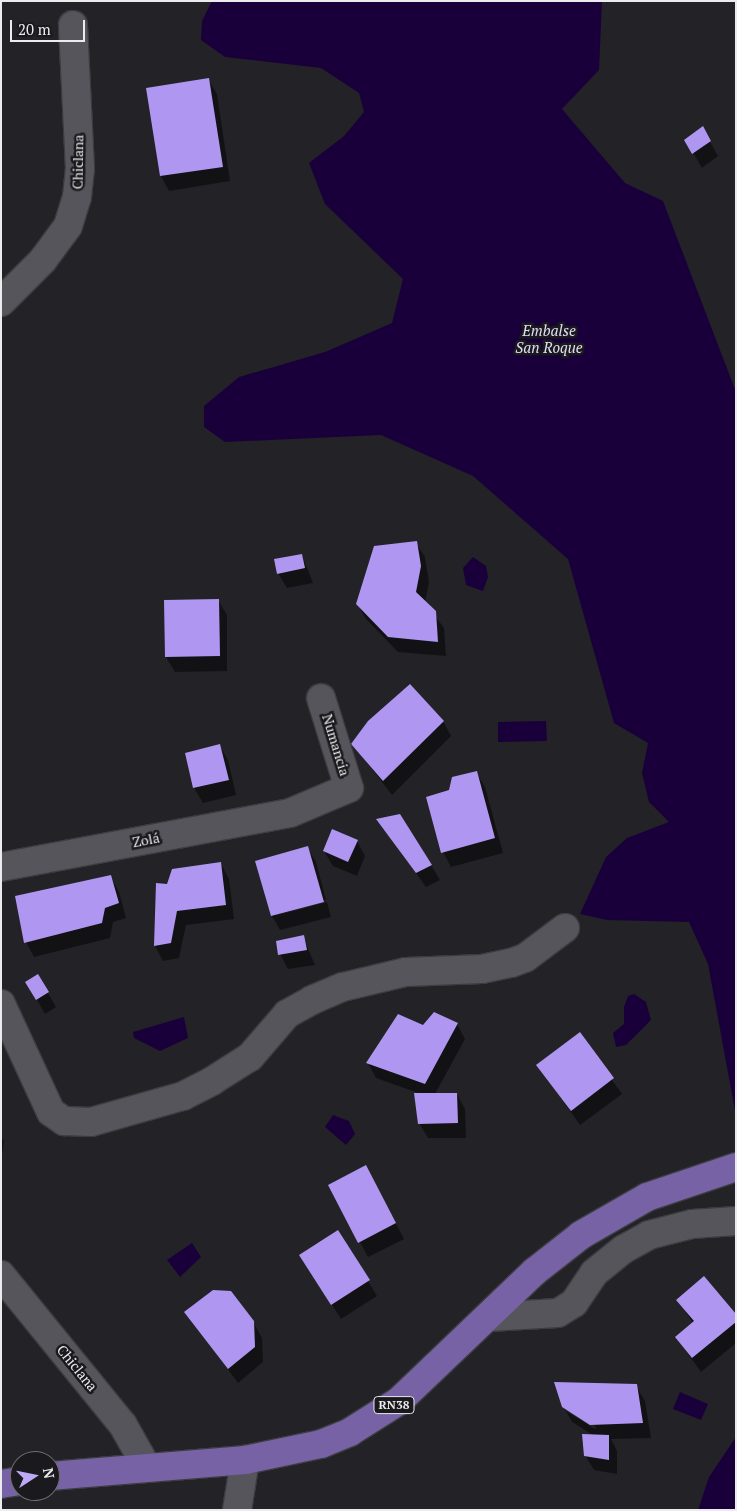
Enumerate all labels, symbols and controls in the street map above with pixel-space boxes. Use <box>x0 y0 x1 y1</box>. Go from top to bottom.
scale bar <box>12 10 88 42</box>
text: 20 m <box>18 19 51 39</box>
street label: Chiclana <box>69 135 87 189</box>
water label: Embalse San Roque <box>515 321 583 356</box>
street label: Numancia <box>319 712 353 778</box>
street label: Zolá <box>131 829 161 851</box>
street label: Chiclana <box>53 1341 101 1395</box>
road number: RN38 <box>373 1396 415 1414</box>
north arrow <box>10 1451 60 1501</box>
text: N <box>39 1466 60 1480</box>

